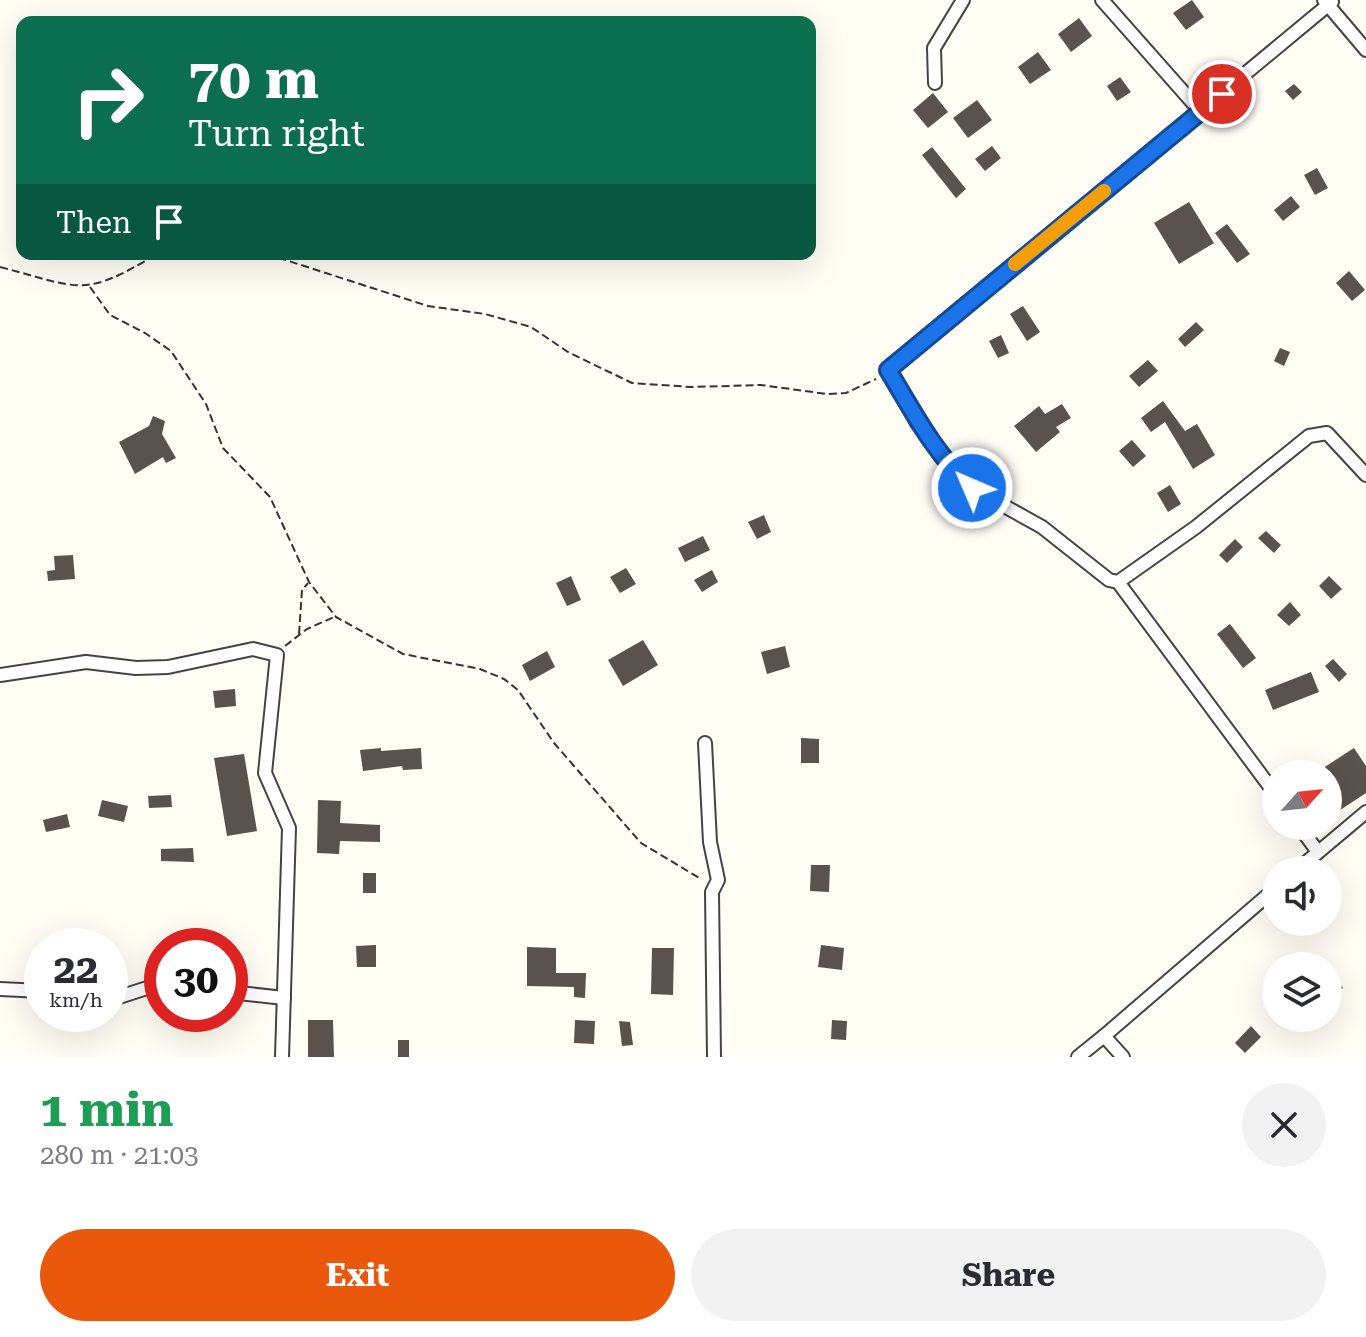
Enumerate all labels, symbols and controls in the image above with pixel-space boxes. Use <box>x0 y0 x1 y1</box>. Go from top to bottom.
text: 70 m <box>188 46 319 112</box>
icon: right <box>56 48 160 152</box>
pin <box>1188 60 1256 128</box>
icon: arrive <box>1200 72 1244 116</box>
text: Turn right <box>188 113 365 155</box>
icon: arrive <box>147 200 191 244</box>
text: Then <box>56 205 131 240</box>
position arrow <box>930 446 1014 530</box>
north arrow <box>1262 760 1342 840</box>
map controls <box>1262 760 1342 1032</box>
button: sound <box>1262 856 1342 936</box>
speed limit sign: 30 <box>144 928 248 1032</box>
text: 22 <box>54 946 98 993</box>
button: layers <box>1262 952 1342 1032</box>
text: km/h <box>49 988 103 1012</box>
text: 1 min <box>40 1082 173 1138</box>
button: close <box>1242 1083 1326 1167</box>
text: 280 m · 21:03 <box>40 1140 199 1170</box>
button: Exit <box>40 1229 675 1321</box>
button: Share <box>691 1229 1326 1321</box>

